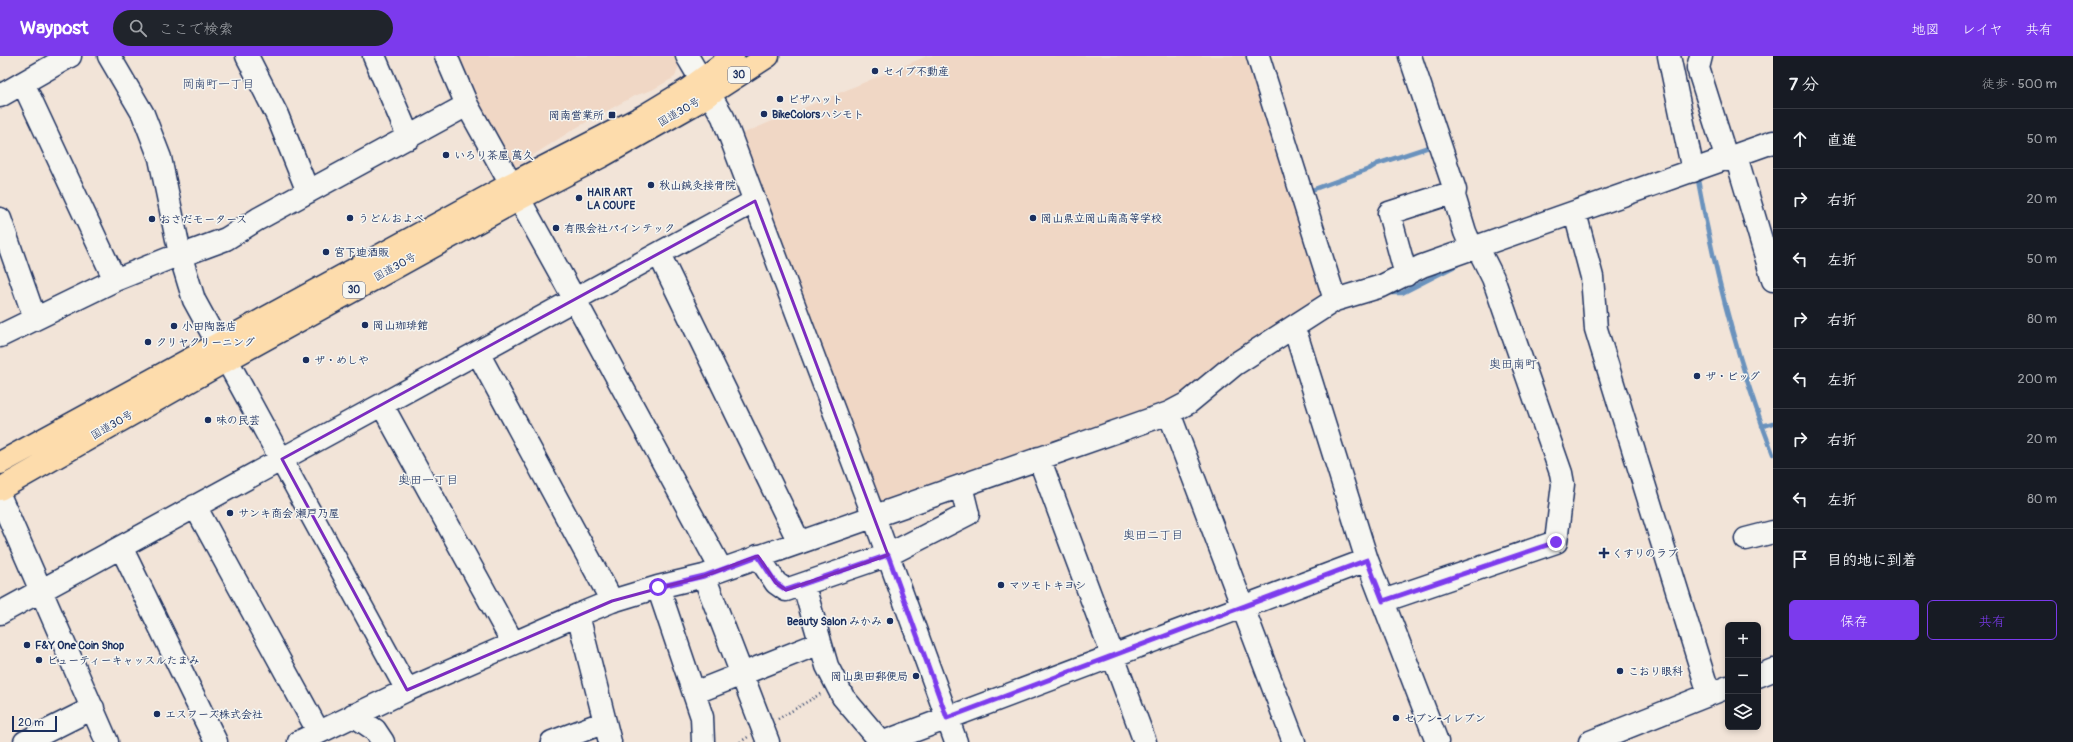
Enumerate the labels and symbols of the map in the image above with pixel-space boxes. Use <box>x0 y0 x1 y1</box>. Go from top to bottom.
place label: セイブ不動産 <box>883 65 949 78</box>
marker: セイブ不動産 <box>870 66 880 76</box>
road number: 30 <box>728 67 750 83</box>
district label: 岡南町一丁目 <box>182 77 254 92</box>
place label: ピザハット <box>788 93 843 106</box>
marker: ピザハット <box>775 94 785 104</box>
street label: 国道30号 <box>656 95 702 129</box>
place label: BikeColorsハシモト <box>772 108 864 121</box>
place label: 岡南営業所 <box>549 109 604 122</box>
marker: BikeColorsハシモト <box>759 109 769 119</box>
marker: 岡南営業所 <box>607 110 617 120</box>
place label: いろり茶屋 萬久 <box>454 149 533 162</box>
marker: いろり茶屋 萬久 <box>441 150 451 160</box>
place label: 秋山鍼灸接骨院 <box>659 179 736 192</box>
marker: 秋山鍼灸接骨院 <box>646 180 656 190</box>
place label: HAIR ART LA COUPE <box>587 186 635 212</box>
marker: HAIR ART LA COUPE <box>574 193 584 203</box>
place label: うどんおよべ <box>358 212 424 225</box>
place label: 岡山県立岡山南高等学校 <box>1041 212 1162 225</box>
place label: おさだモータース <box>160 213 247 226</box>
marker: うどんおよべ <box>345 213 355 223</box>
marker: 岡山県立岡山南高等学校 <box>1028 213 1038 223</box>
marker: おさだモータース <box>147 214 157 224</box>
place label: 有限会社パインテック <box>564 222 675 235</box>
marker: 有限会社パインテック <box>551 223 561 233</box>
place label: 宮下迪酒販 <box>334 246 389 259</box>
marker: 宮下迪酒販 <box>321 247 331 257</box>
street label: 国道30号 <box>371 250 419 284</box>
road number: 30 <box>343 282 365 298</box>
place label: 岡山珈琲館 <box>373 319 428 332</box>
place label: 小田陶器店 <box>182 320 237 333</box>
marker: 岡山珈琲館 <box>360 320 370 330</box>
marker: 小田陶器店 <box>169 321 179 331</box>
place label: クリヤクリーニング <box>156 336 255 349</box>
marker: クリヤクリーニング <box>143 337 153 347</box>
place label: ザ・めしや <box>314 354 369 367</box>
marker: ザ・めしや <box>301 355 311 365</box>
district label: 奥田南町 <box>1489 357 1537 372</box>
place label: ザ・ビッグ <box>1705 370 1760 383</box>
marker: ザ・ビッグ <box>1692 371 1702 381</box>
street label: 国道30号 <box>89 408 135 442</box>
place label: 味の民芸 <box>216 414 260 427</box>
marker: 味の民芸 <box>203 415 213 425</box>
district label: 奥田一丁目 <box>398 473 458 488</box>
place label: サンキ商会 瀬戸乃屋 <box>238 507 339 520</box>
marker: サンキ商会 瀬戸乃屋 <box>225 508 235 518</box>
district label: 奥田二丁目 <box>1123 528 1183 543</box>
route end <box>1547 533 1565 551</box>
place label: くすりのラブ <box>1612 547 1678 560</box>
marker: くすりのラブ <box>1599 548 1609 558</box>
route start <box>649 578 667 596</box>
place label: マツモトキヨシ <box>1009 579 1086 592</box>
marker: マツモトキヨシ <box>996 580 1006 590</box>
place label: Beauty Salon みかみ <box>787 615 882 628</box>
marker: Beauty Salon みかみ <box>885 616 895 626</box>
place label: F&Y One Coin Shop <box>35 639 124 652</box>
marker: F&Y One Coin Shop <box>22 640 32 650</box>
place label: ビューティーキャッスルたまみ <box>47 654 199 667</box>
marker: ビューティーキャッスルたまみ <box>34 655 44 665</box>
place label: こおり眼科 <box>1628 665 1683 678</box>
marker: こおり眼科 <box>1615 666 1625 676</box>
place label: 岡山奥田郵便局 <box>831 670 908 683</box>
marker: 岡山奥田郵便局 <box>911 671 921 681</box>
place label: エスフーズ株式会社 <box>165 708 263 721</box>
marker: エスフーズ株式会社 <box>152 709 162 719</box>
place label: セブン-イレブン <box>1404 712 1486 725</box>
marker: セブン-イレブン <box>1391 713 1401 723</box>
scale bar <box>12 714 57 733</box>

